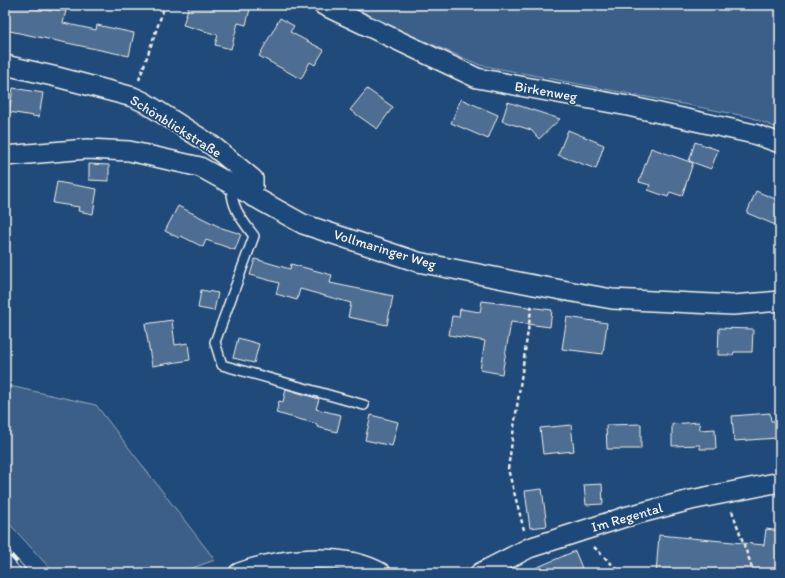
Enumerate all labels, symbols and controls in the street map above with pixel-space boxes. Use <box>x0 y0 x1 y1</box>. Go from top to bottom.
street label: Birkenweg <box>513 78 579 106</box>
street label: Schönblickstraße <box>127 92 225 161</box>
street label: Vollmaringer Weg <box>332 226 439 273</box>
street label: Im Regental <box>590 499 665 536</box>

